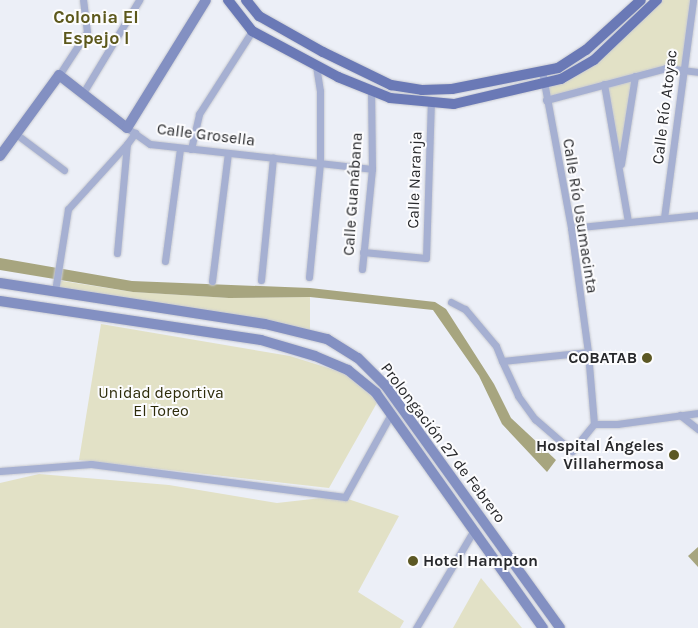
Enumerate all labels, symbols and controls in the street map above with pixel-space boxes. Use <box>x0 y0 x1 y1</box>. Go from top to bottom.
district label: Colonia El Espejo I <box>53 7 139 50</box>
street label: Calle Río Atoyac <box>648 49 682 165</box>
street label: Calle Grosella <box>156 119 256 151</box>
street label: Calle Naranja <box>404 131 426 229</box>
street label: Calle Guanábana <box>339 132 367 256</box>
street label: Calle Río Usumacinta <box>558 137 602 295</box>
place label: COBATAB <box>568 348 637 368</box>
marker: COBATAB <box>641 352 653 364</box>
street label: Prolongación 27 de Febrero <box>376 359 510 527</box>
park label: Unidad deportiva El Toreo <box>98 383 224 421</box>
place label: Hospital Ángeles Villahermosa <box>536 436 664 474</box>
marker: Hospital Ángeles Villahermosa <box>668 449 680 461</box>
place label: Hotel Hampton <box>423 551 538 571</box>
marker: Hotel Hampton <box>407 555 419 567</box>

